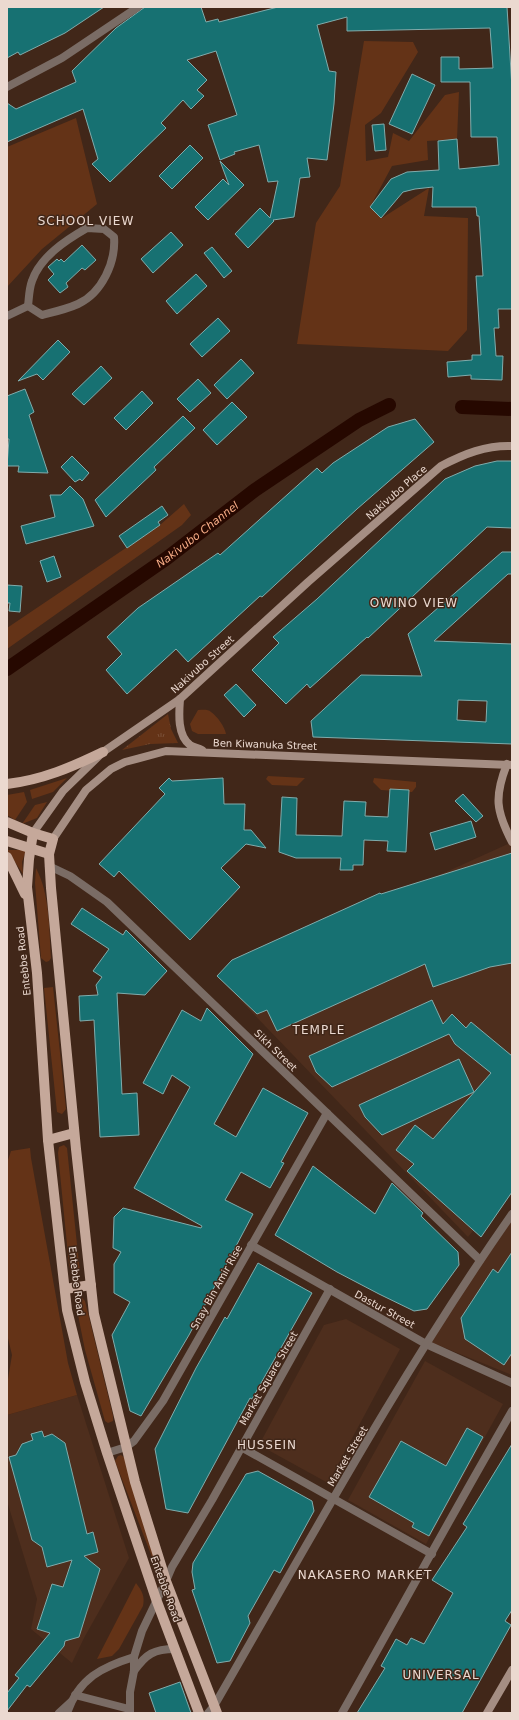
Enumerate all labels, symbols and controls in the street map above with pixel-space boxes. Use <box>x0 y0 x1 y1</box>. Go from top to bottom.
district label: SCHOOL VIEW <box>38 214 134 228</box>
street label: Nakivubo Place <box>364 463 429 522</box>
water label: Nakivubo Channel <box>154 499 241 571</box>
district label: OWINO VIEW <box>370 596 458 610</box>
street label: Nakivubo Street <box>169 633 236 695</box>
street label: Ben Kiwanuka Street <box>213 737 317 752</box>
street label: Entebbe Road <box>14 926 33 996</box>
district label: TEMPLE <box>292 1023 345 1037</box>
street label: Sikh Street <box>252 1027 299 1073</box>
street label: Snay Bin Amir Rise <box>189 1243 244 1331</box>
street label: Entebbe Road <box>67 1246 86 1316</box>
street label: Dastur Street <box>353 1288 417 1331</box>
street label: Market Square Street <box>237 1329 300 1427</box>
street label: Market Street <box>325 1424 370 1488</box>
district label: HUSSEIN <box>237 1438 297 1452</box>
street label: Entebbe Road <box>148 1554 183 1624</box>
district label: NAKASERO MARKET <box>298 1568 432 1582</box>
district label: UNIVERSAL <box>402 1668 480 1682</box>

